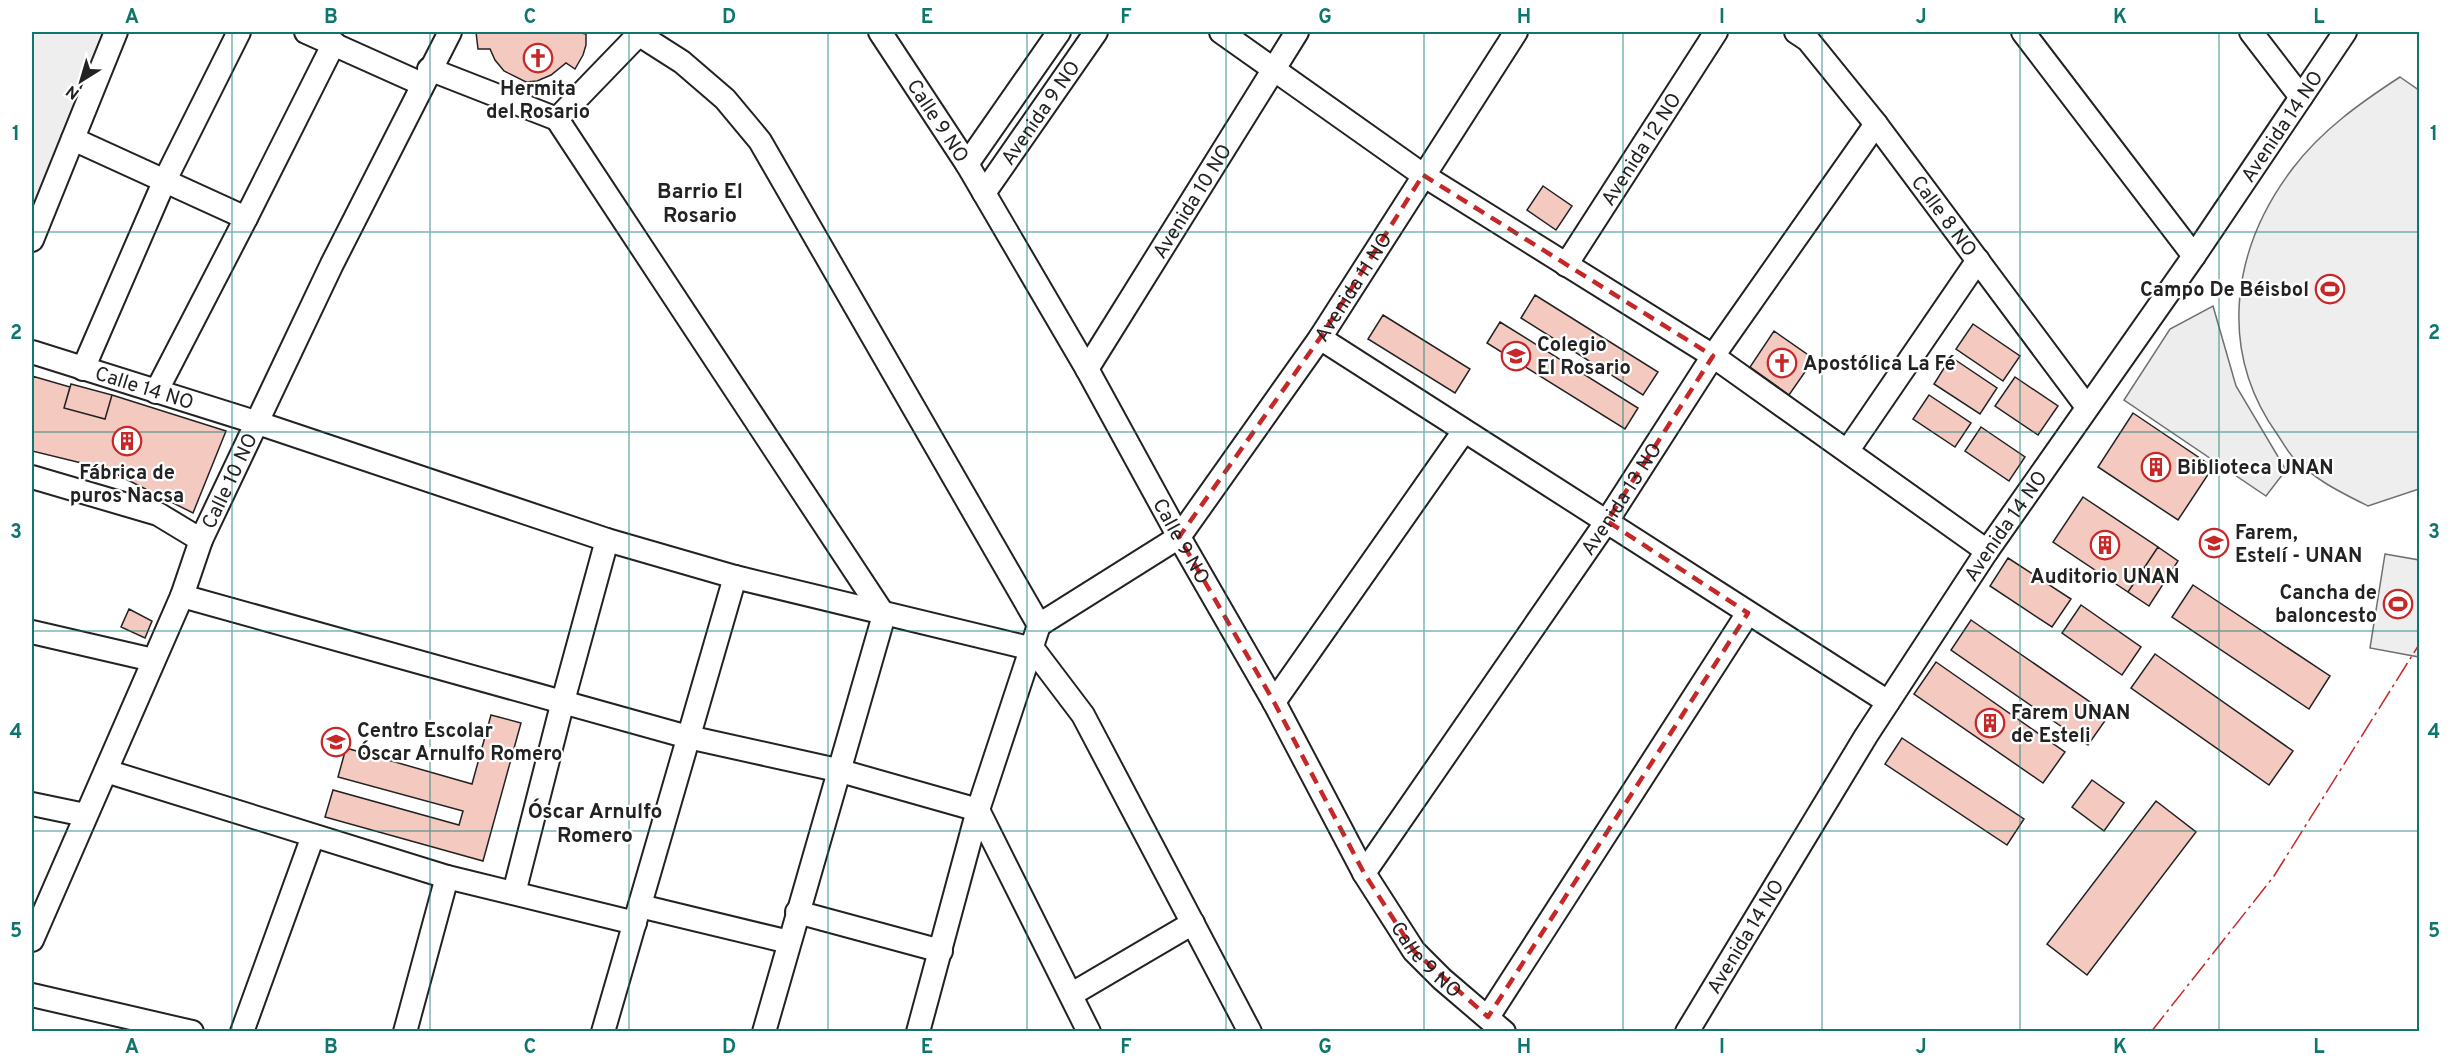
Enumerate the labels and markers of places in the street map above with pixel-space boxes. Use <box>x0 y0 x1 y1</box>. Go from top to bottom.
church icon: Hermita del Rosario <box>522 42 554 74</box>
place label: Hermita del Rosario <box>486 77 590 126</box>
sports icon: Campo De Béisbol <box>2314 273 2346 305</box>
place label: Campo De Béisbol <box>2140 278 2309 304</box>
place label: Colegio El Rosario <box>1537 333 1631 382</box>
school or university icon: Colegio El Rosario <box>1500 340 1532 372</box>
church icon: Apostólica La Fé <box>1766 347 1798 379</box>
place label: Apostólica La Fé <box>1803 352 1956 378</box>
building icon: Fábrica de puros Nacsa <box>111 425 143 457</box>
building icon: Biblioteca UNAN <box>2140 451 2172 483</box>
place label: Biblioteca UNAN <box>2177 456 2334 482</box>
place label: Fábrica de puros Nacsa <box>70 461 184 510</box>
place label: Farem, Estelí - UNAN <box>2235 521 2362 570</box>
school or university icon: Farem, Estelí - UNAN <box>2198 527 2230 559</box>
building icon: Auditorio UNAN <box>2089 529 2121 561</box>
place label: Auditorio UNAN <box>2030 565 2180 591</box>
place label: Cancha de baloncesto <box>2275 581 2377 630</box>
sports icon: Cancha de baloncesto <box>2382 588 2414 620</box>
place label: Farem UNAN de Esteli <box>2011 701 2130 750</box>
building icon: Farem UNAN de Esteli <box>1974 707 2006 739</box>
place label: Centro Escolar Óscar Arnulfo Romero <box>357 719 562 768</box>
school or university icon: Centro Escolar Óscar Arnulfo Romero <box>320 726 352 758</box>

